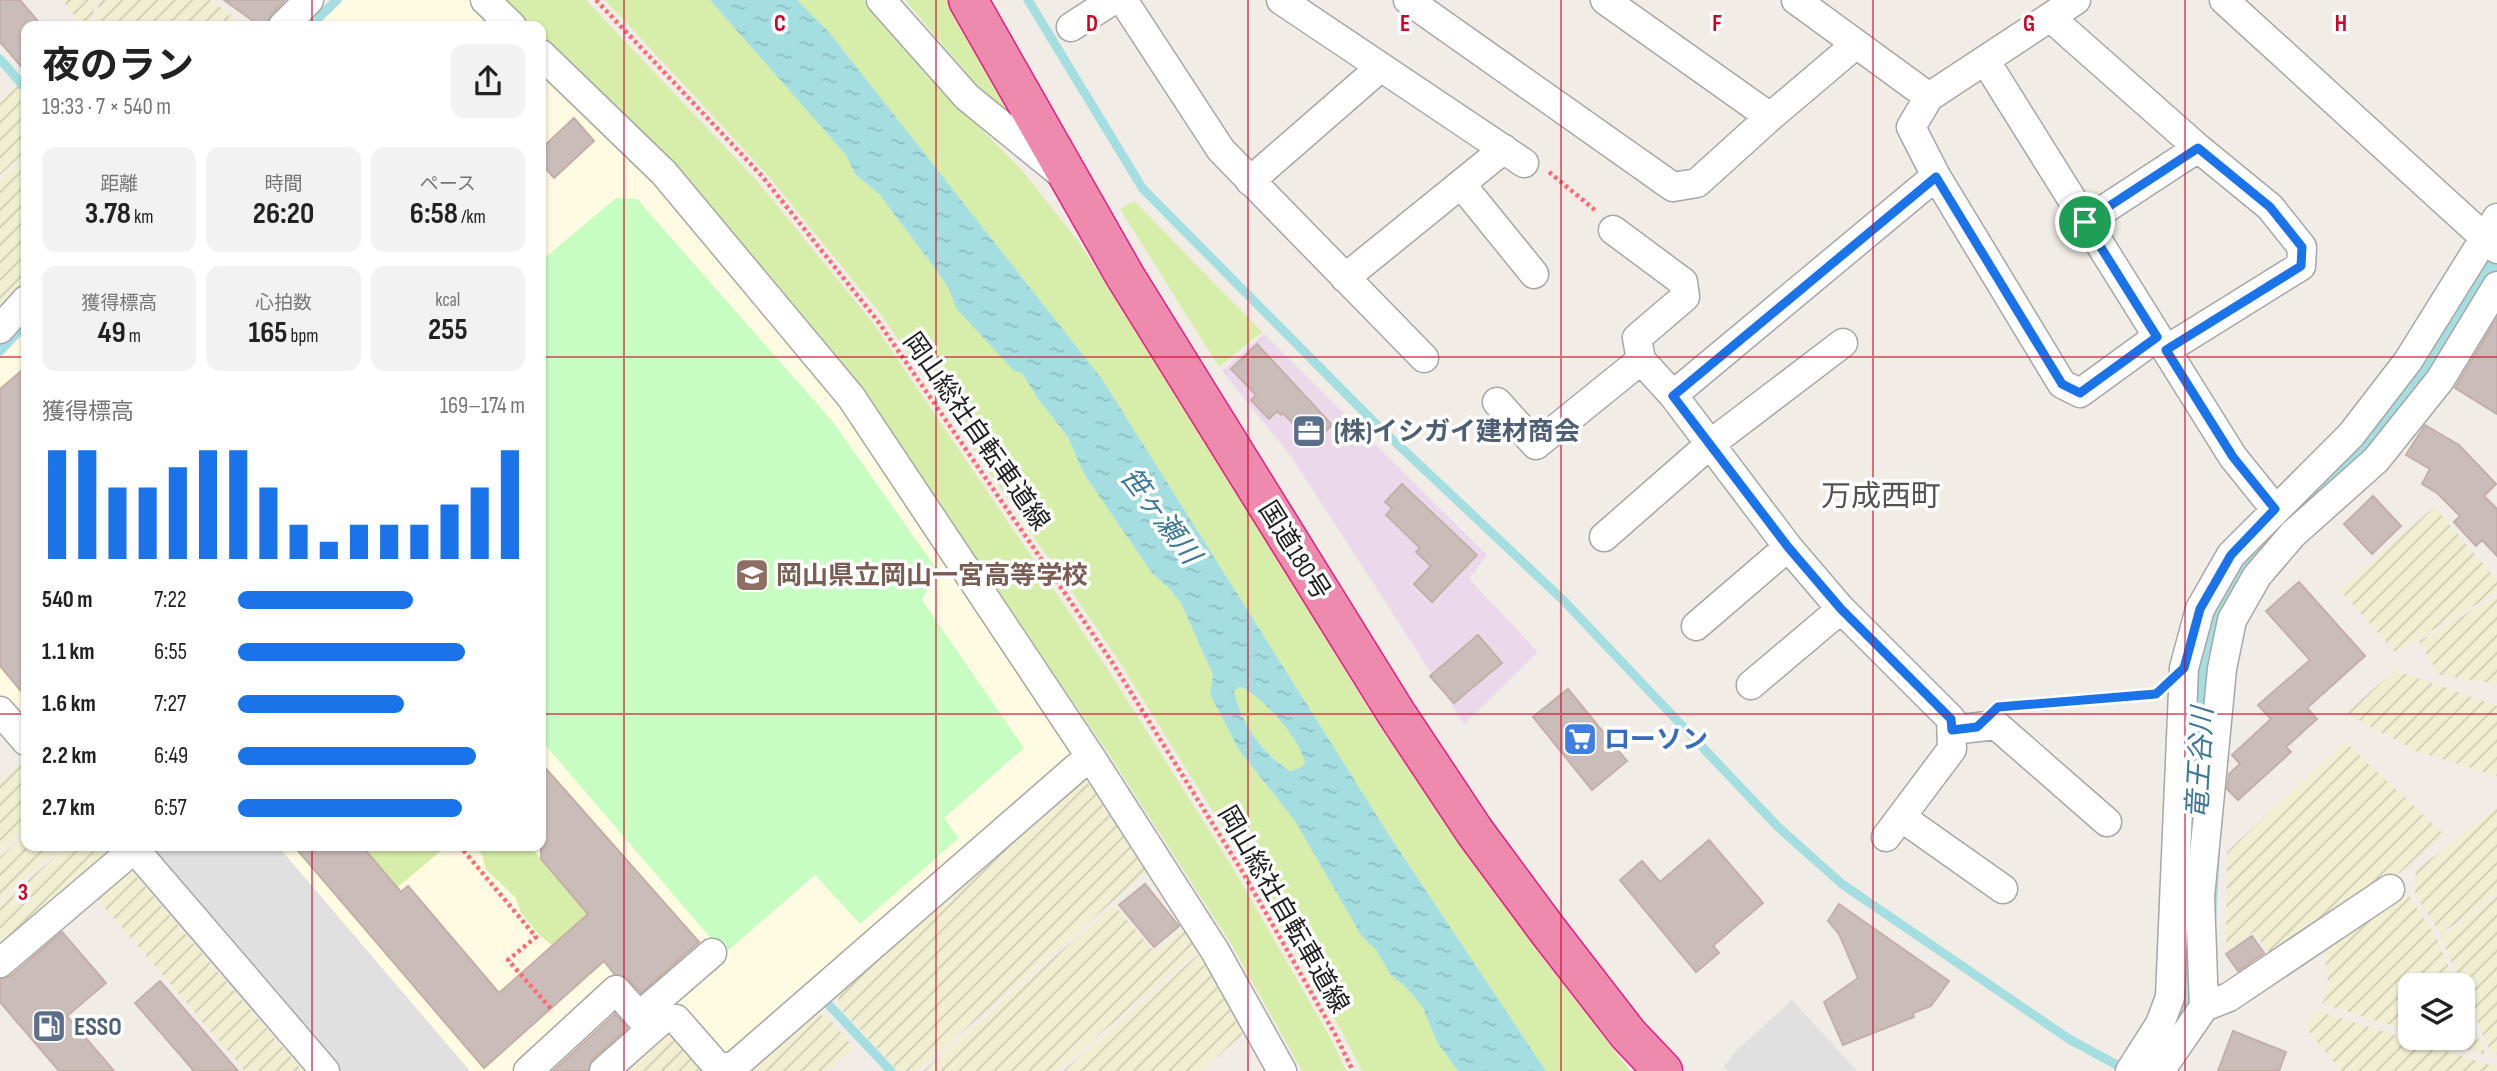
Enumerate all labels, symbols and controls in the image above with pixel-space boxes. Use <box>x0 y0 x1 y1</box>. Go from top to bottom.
text: C <box>774 10 786 38</box>
text: D <box>1086 10 1098 38</box>
text: E <box>1400 10 1410 38</box>
text: F <box>1712 10 1722 38</box>
text: G <box>2023 10 2035 38</box>
text: H <box>2335 10 2347 38</box>
text: 夜のラン <box>42 44 194 89</box>
button: share <box>451 44 525 118</box>
text: 19:33 · 7 × 540 m <box>42 93 171 121</box>
text: 距離 <box>100 173 138 196</box>
text: 時間 <box>264 173 303 196</box>
text: ペース <box>420 173 476 196</box>
pin <box>2055 192 2115 252</box>
text: 3.78 <box>85 196 131 232</box>
text: 26:20 <box>253 196 314 232</box>
text: 6:58 <box>410 196 458 232</box>
icon: arrive <box>2066 203 2104 241</box>
text: km <box>131 206 154 229</box>
text: /km <box>458 206 486 229</box>
text: kcal <box>435 289 460 312</box>
text: 獲得標高 <box>81 292 157 315</box>
text: 心拍数 <box>255 292 312 315</box>
text: 255 <box>428 312 468 348</box>
text: 49 <box>97 315 126 351</box>
text: 165 <box>248 315 288 351</box>
text: m <box>126 325 141 348</box>
text: bpm <box>288 325 319 348</box>
street label: 岡山総社自転車道線 <box>896 327 1056 537</box>
text: 169–174 m <box>440 392 525 420</box>
text: 獲得標高 <box>42 398 134 426</box>
office icon: (株)イシガイ建材商会 <box>1290 412 1328 450</box>
place label: (株)イシガイ建材商会 <box>1334 417 1580 448</box>
water label: 笹ヶ瀬川 <box>1113 461 1208 573</box>
district label: 万成西町 <box>1821 479 1941 515</box>
street label: 国道180号 <box>1251 496 1336 606</box>
school or university icon: 岡山県立岡山一宮高等学校 <box>733 556 771 594</box>
place label: 岡山県立岡山一宮高等学校 <box>776 561 1088 592</box>
text: 540 m <box>42 586 93 614</box>
text: 7:22 <box>154 586 186 614</box>
text: 1.1 km <box>42 638 95 666</box>
text: 6:55 <box>154 638 187 666</box>
text: 1.6 km <box>42 690 96 718</box>
text: 7:27 <box>154 690 186 718</box>
water label: 竜王谷川 <box>2181 703 2220 820</box>
supermarket icon: ローソン <box>1561 720 1599 758</box>
place label: ローソン <box>1604 725 1708 756</box>
text: 2.2 km <box>42 742 96 770</box>
text: 6:49 <box>154 742 188 770</box>
text: 2.7 km <box>42 794 95 822</box>
text: 6:57 <box>154 794 187 822</box>
street label: 岡山総社自転車道線 <box>1211 801 1355 1019</box>
text: 3 <box>18 879 28 907</box>
map controls <box>2398 973 2475 1050</box>
button: layers <box>2398 973 2475 1050</box>
fuel station icon: ESSO <box>30 1007 68 1045</box>
place label: ESSO <box>74 1012 122 1043</box>

